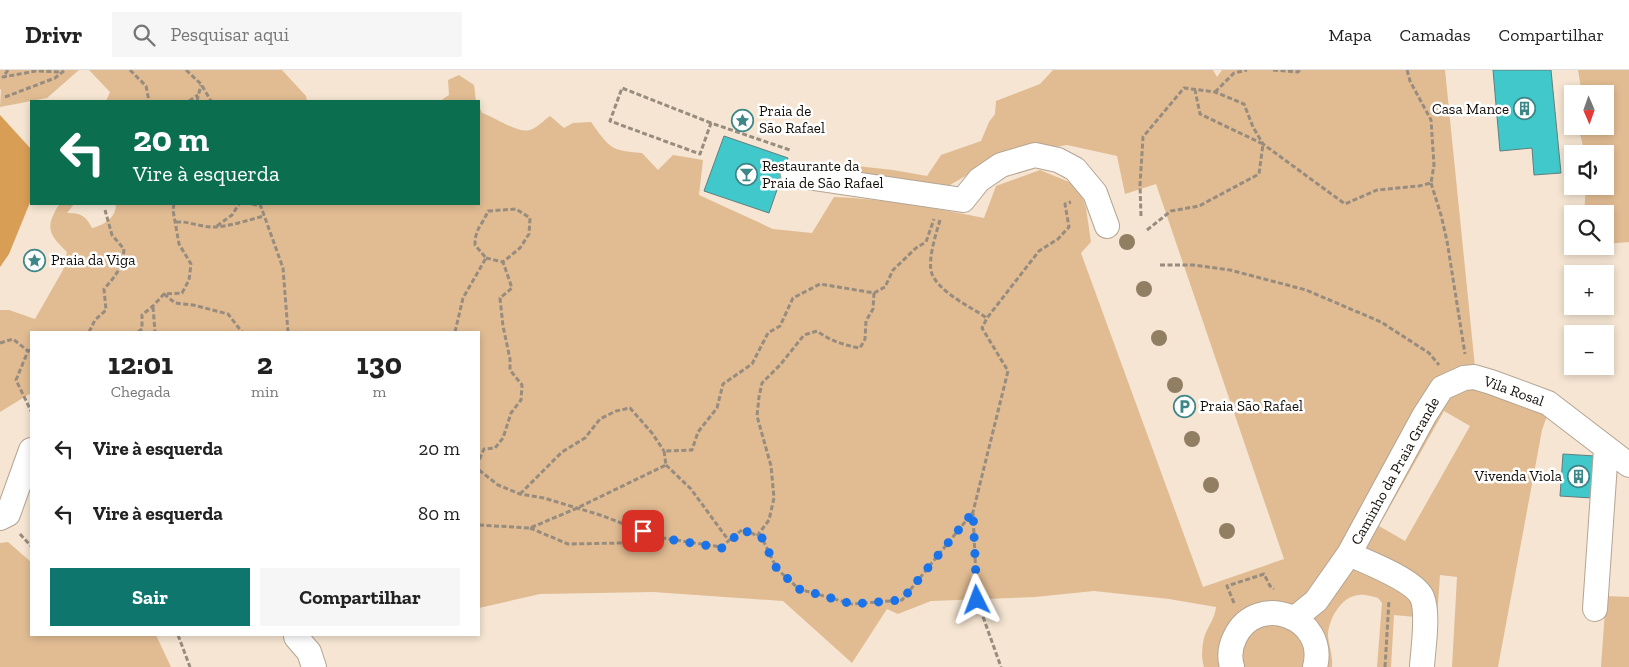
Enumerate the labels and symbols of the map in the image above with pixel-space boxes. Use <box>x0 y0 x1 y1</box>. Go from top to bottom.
north arrow <box>1564 85 1614 135</box>
building icon: Casa Mance <box>1513 97 1537 121</box>
place label: Casa Mance <box>1432 100 1509 118</box>
place label: Praia de São Rafael <box>759 102 825 137</box>
place icon: Praia de São Rafael <box>731 108 755 132</box>
place label: Restaurante da Praia de São Rafael <box>762 157 884 192</box>
bar icon: Restaurante da Praia de São Rafael <box>734 163 758 187</box>
place icon: Praia da Viga <box>23 248 47 272</box>
place label: Praia da Viga <box>51 251 135 269</box>
street label: Vila Rosal <box>1480 371 1547 410</box>
parking icon: Praia São Rafael <box>1172 394 1196 418</box>
street label: Caminho da Praia Grande <box>1347 394 1443 548</box>
place label: Praia São Rafael <box>1200 397 1303 415</box>
building icon: Vivenda Viola <box>1566 464 1590 488</box>
place label: Vivenda Viola <box>1474 467 1562 485</box>
pin <box>622 510 664 552</box>
position arrow <box>950 573 1002 625</box>

